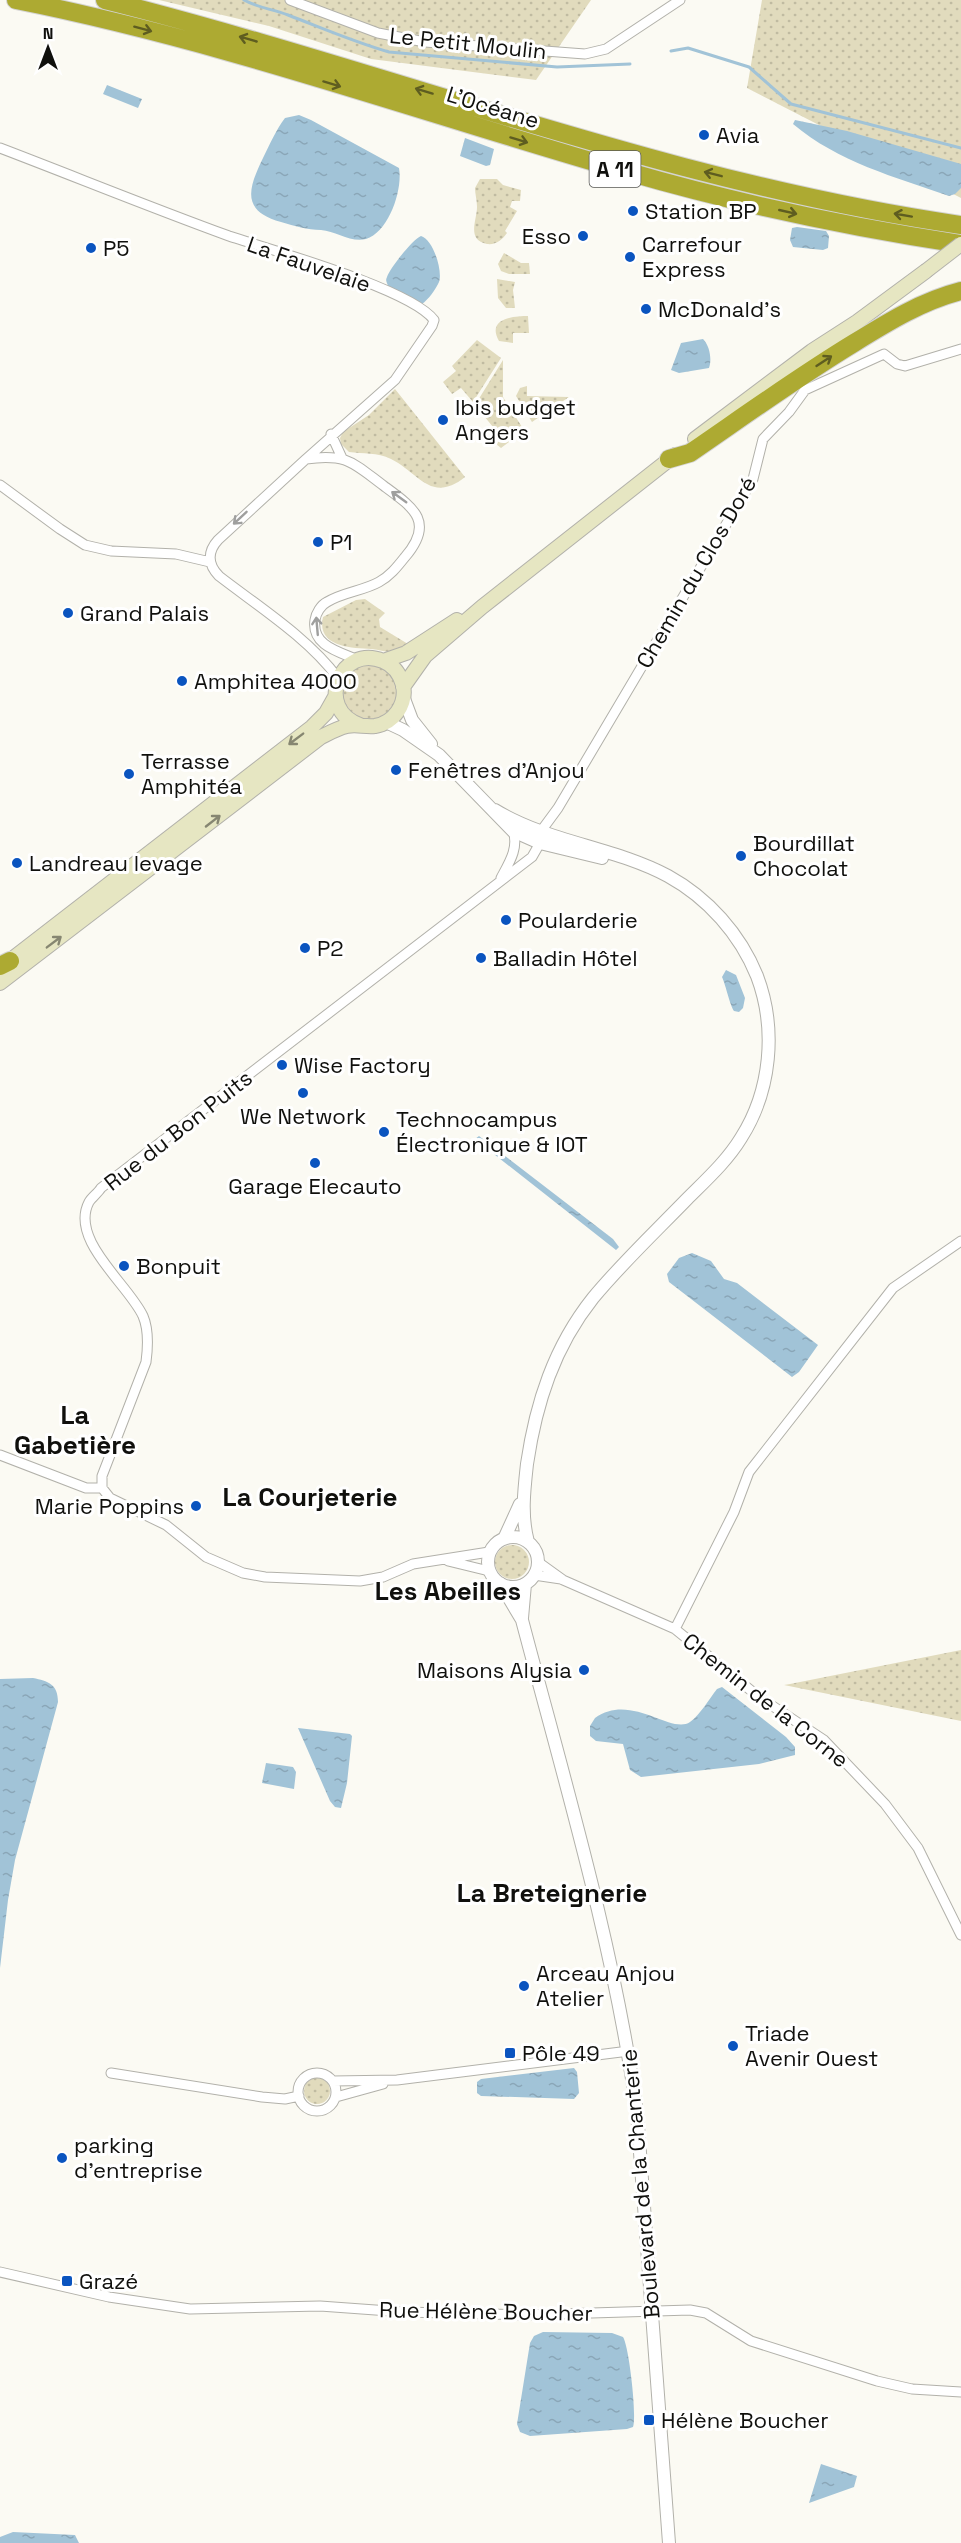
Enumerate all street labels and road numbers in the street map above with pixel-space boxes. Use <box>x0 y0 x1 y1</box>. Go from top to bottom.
street label: Le Petit Moulin <box>388 21 548 65</box>
street label: L’Océane <box>443 80 543 134</box>
road number: A 11 <box>590 151 640 187</box>
street label: La Fauvelaie <box>244 230 374 298</box>
street label: Chemin du Clos Doré <box>630 471 762 673</box>
street label: Rue du Bon Puits <box>98 1063 258 1197</box>
street label: Chemin de la Corne <box>677 1626 855 1774</box>
street label: Boulevard de la Chanterie <box>614 2048 666 2320</box>
street label: Rue Hélène Boucher <box>379 2295 593 2327</box>

